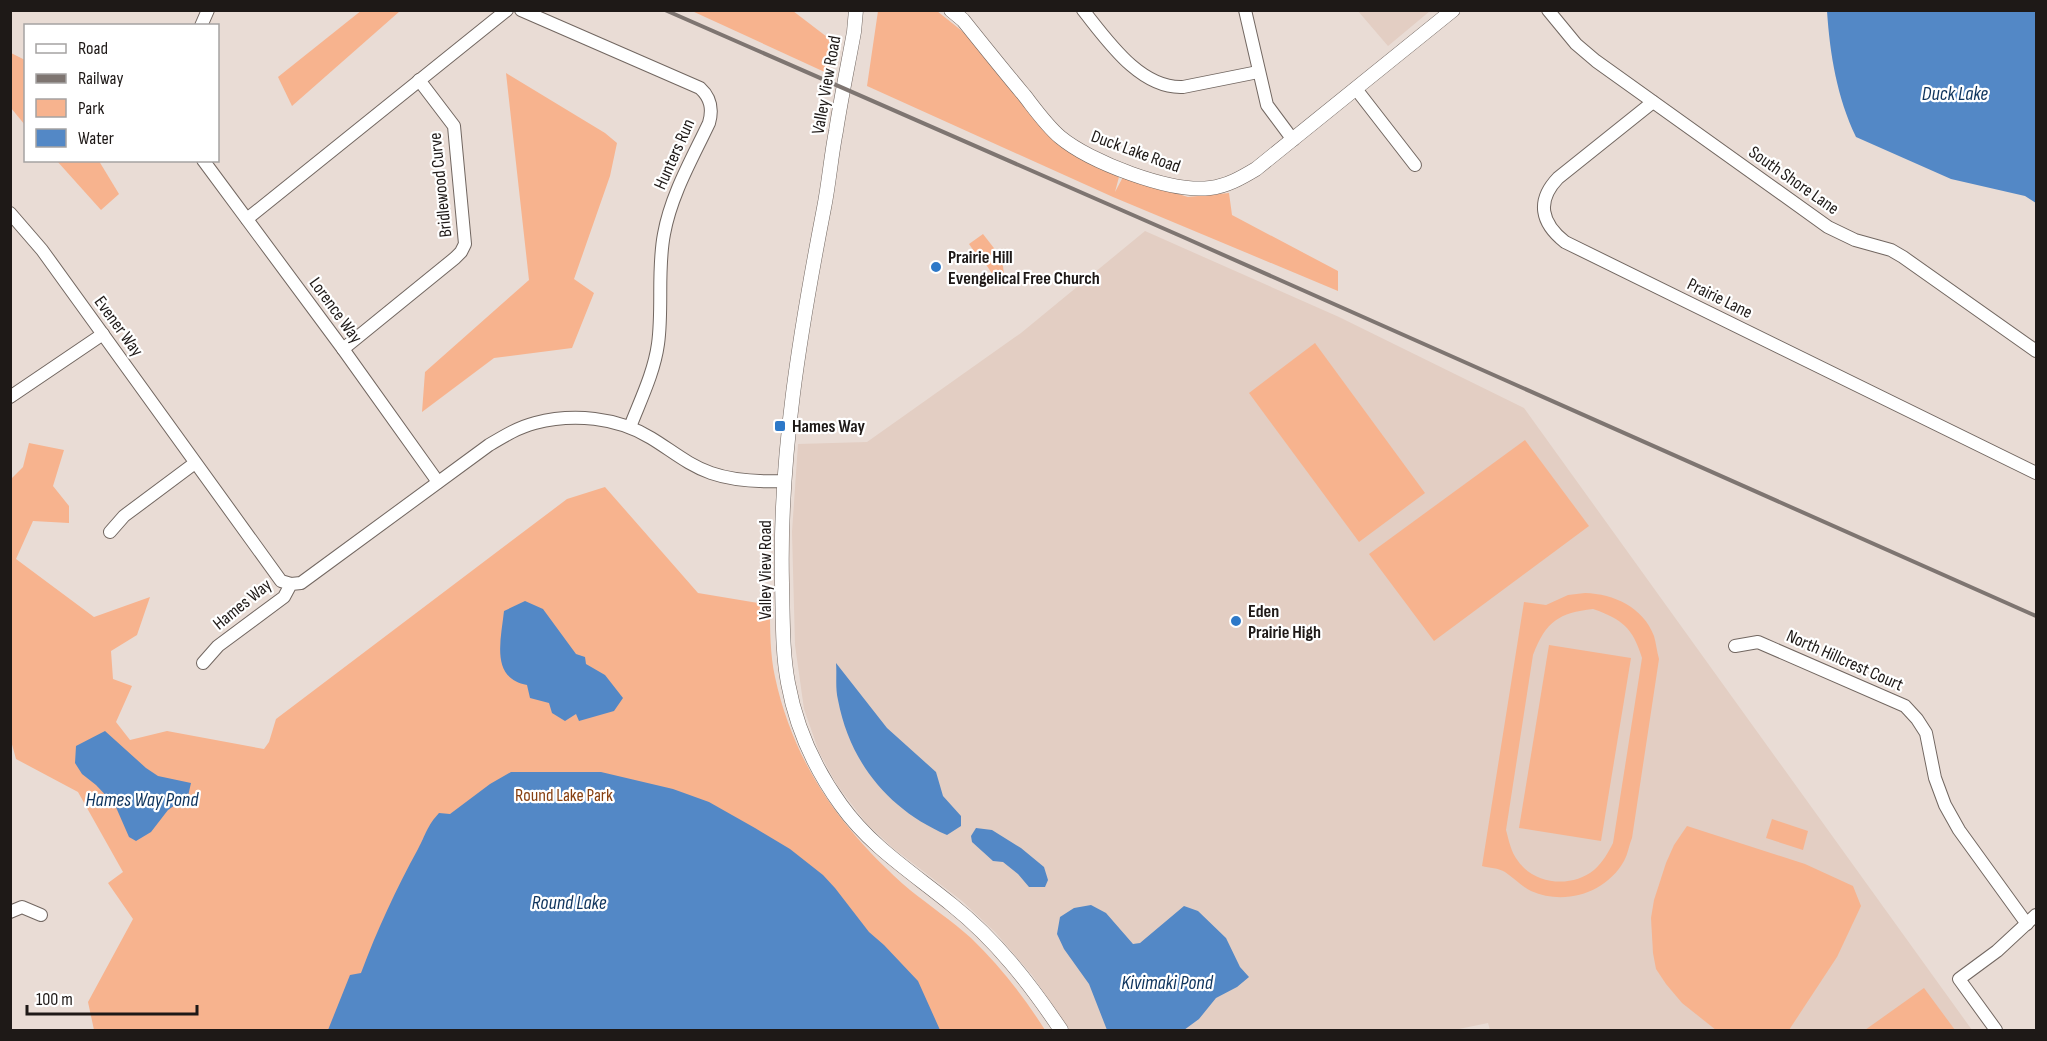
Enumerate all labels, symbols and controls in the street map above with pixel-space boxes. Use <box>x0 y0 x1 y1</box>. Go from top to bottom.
legend <box>24 24 219 162</box>
street label: Valley View Road <box>807 34 845 136</box>
text: Road <box>78 38 108 59</box>
text: Railway <box>78 68 123 89</box>
water label: Duck Lake <box>1922 82 1988 106</box>
text: Park <box>78 98 104 119</box>
street label: Hunters Run <box>650 116 699 193</box>
street label: Duck Lake Road <box>1088 126 1183 177</box>
text: Water <box>78 128 114 149</box>
street label: Bridlewood Curve <box>425 131 456 238</box>
street label: South Shore Lane <box>1745 142 1843 219</box>
place label: Prairie Hill Evengelical Free Church <box>948 247 1100 289</box>
marker: Prairie Hill Evengelical Free Church <box>929 260 943 274</box>
street label: Lorence Way <box>305 273 366 347</box>
street label: Prairie Lane <box>1684 274 1756 323</box>
street label: Evener Way <box>90 292 148 361</box>
place label: Hames Way <box>792 416 866 437</box>
marker: Hames Way <box>773 419 787 433</box>
street label: Valley View Road <box>755 520 776 620</box>
street label: Hames Way <box>209 574 276 634</box>
place label: Eden Prairie High <box>1248 601 1321 643</box>
marker: Eden Prairie High <box>1229 614 1243 628</box>
street label: North Hillcrest Court <box>1783 625 1907 696</box>
park label: Round Lake Park <box>515 785 613 806</box>
water label: Hames Way Pond <box>86 788 199 812</box>
water label: Round Lake <box>532 891 607 915</box>
water label: Kivimaki Pond <box>1121 971 1214 995</box>
scale bar <box>27 978 196 1016</box>
text: 100 m <box>36 989 73 1010</box>

